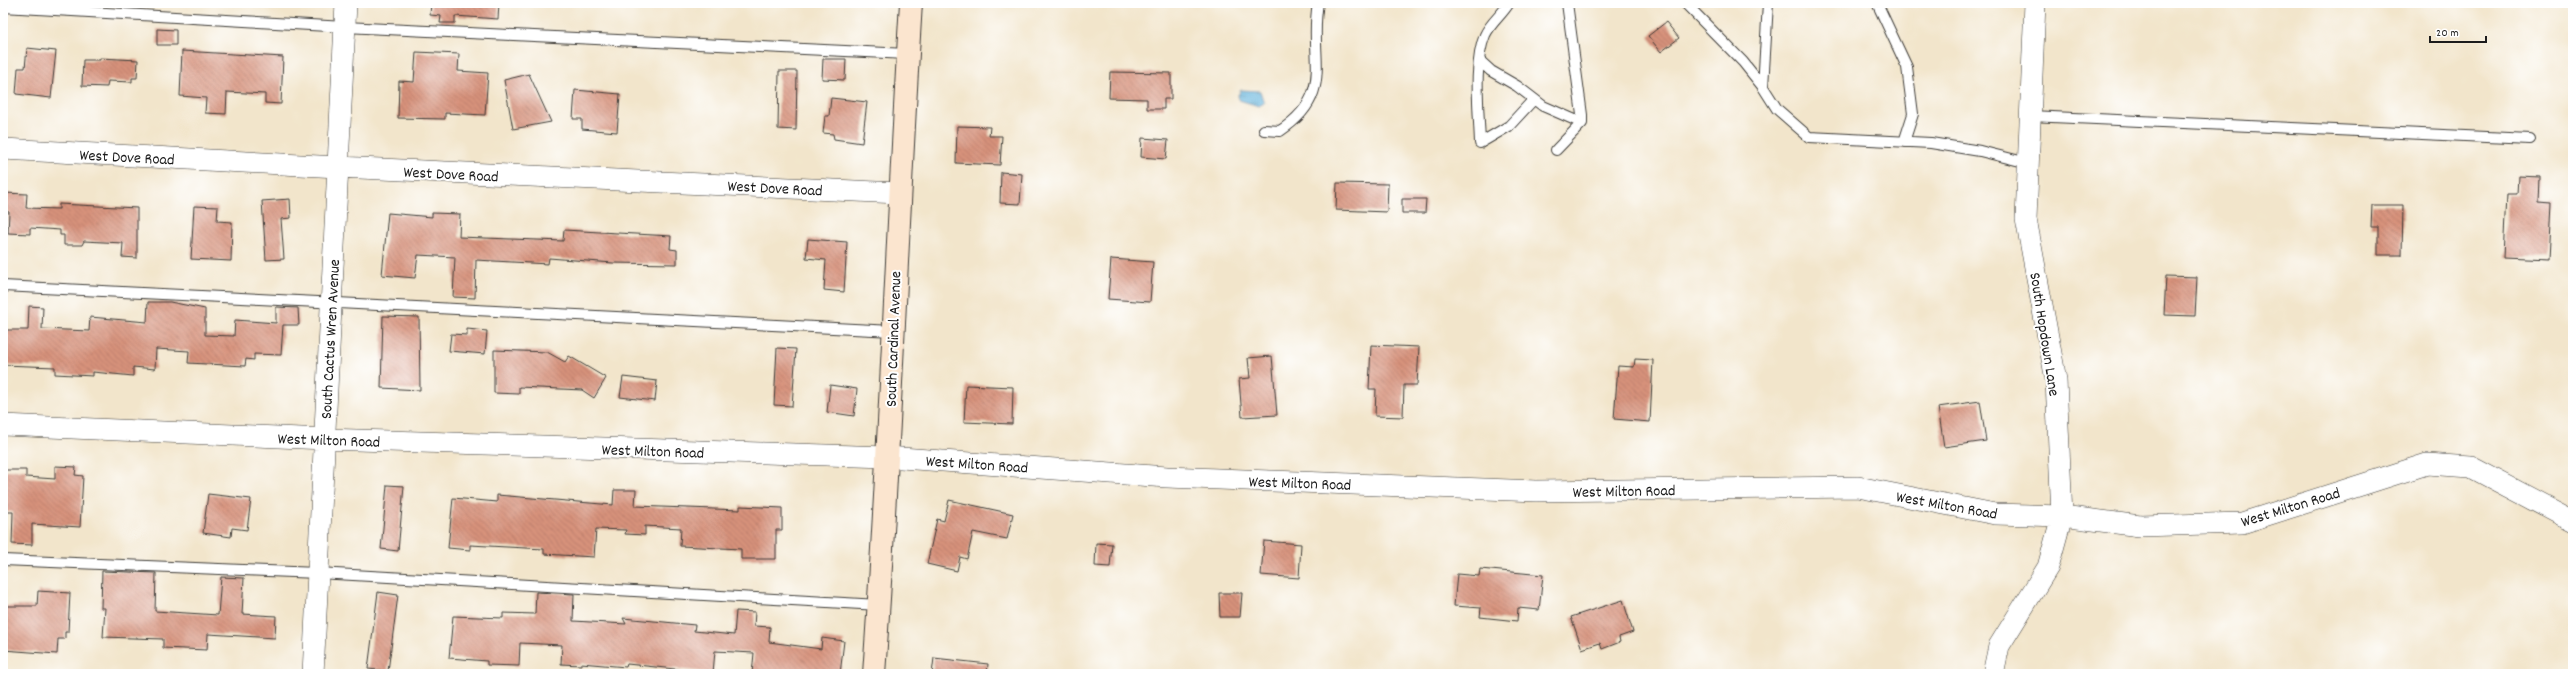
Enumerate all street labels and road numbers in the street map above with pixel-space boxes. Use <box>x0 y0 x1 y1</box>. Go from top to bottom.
street label: West Dove Road <box>79 145 175 172</box>
street label: West Dove Road <box>403 162 499 189</box>
street label: West Dove Road <box>727 176 823 203</box>
street label: South Cactus Wren Avenue <box>316 259 347 420</box>
street label: South Cardinal Avenue <box>881 271 908 407</box>
street label: South Hopdown Lane <box>2022 271 2065 398</box>
street label: West Milton Road <box>277 428 381 455</box>
street label: West Milton Road <box>601 439 705 466</box>
street label: West Milton Road <box>925 450 1029 481</box>
street label: West Milton Road <box>1248 471 1352 498</box>
street label: West Milton Road <box>1573 480 1676 505</box>
street label: West Milton Road <box>2238 482 2343 534</box>
street label: West Milton Road <box>1894 486 1999 527</box>

